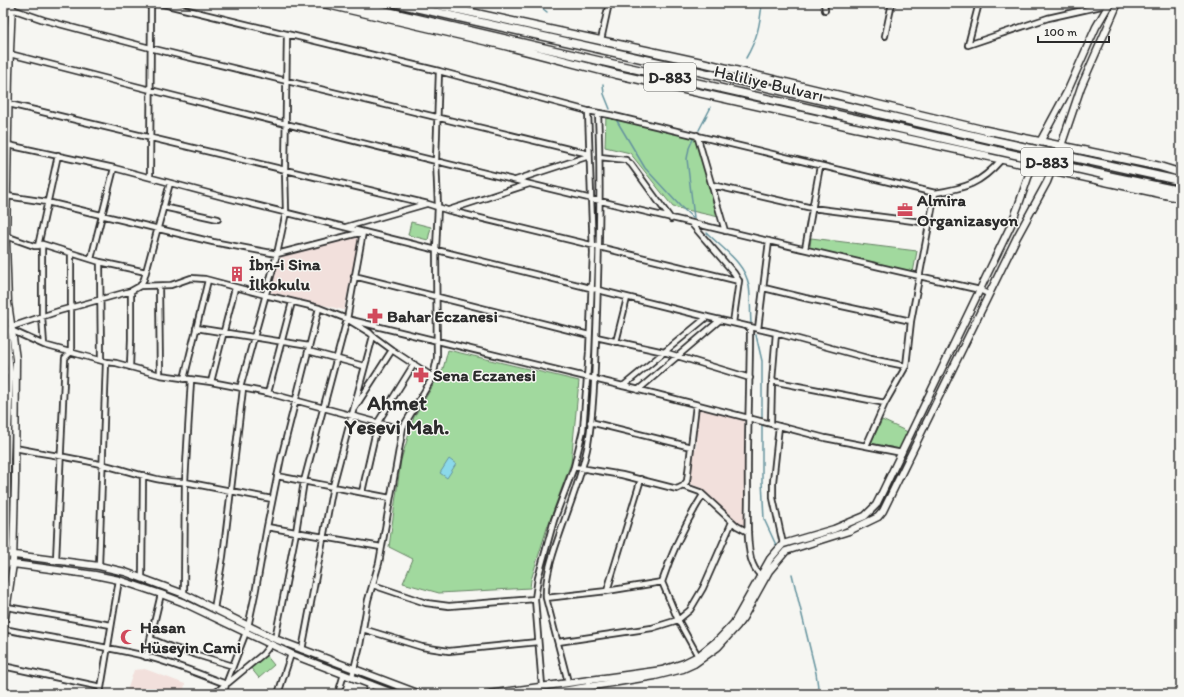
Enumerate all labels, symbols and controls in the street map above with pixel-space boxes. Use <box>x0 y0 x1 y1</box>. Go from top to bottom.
scale bar <box>1038 18 1109 44</box>
text: 100 m <box>1044 25 1077 39</box>
street label: Haliliye Bulvarı <box>712 61 826 105</box>
road number: D-883 <box>644 63 696 91</box>
road number: D-883 <box>1021 148 1073 176</box>
place label: Almira Organizasyon <box>916 190 1019 231</box>
office icon: Almira Organizasyon <box>896 201 914 219</box>
place label: İbn-i Sina İlkokulu <box>249 254 321 294</box>
building icon: İbn-i Sina İlkokulu <box>228 265 246 283</box>
place label: Bahar Eczanesi <box>387 306 498 326</box>
pharmacy icon: Bahar Eczanesi <box>366 307 384 325</box>
place label: Sena Eczanesi <box>433 365 536 385</box>
pharmacy icon: Sena Eczanesi <box>412 366 430 384</box>
district label: Ahmet Yesevi Mah. <box>344 390 449 439</box>
place label: Hasan Hüseyin Cami <box>140 617 241 658</box>
mosque icon: Hasan Hüseyin Cami <box>119 628 137 646</box>

